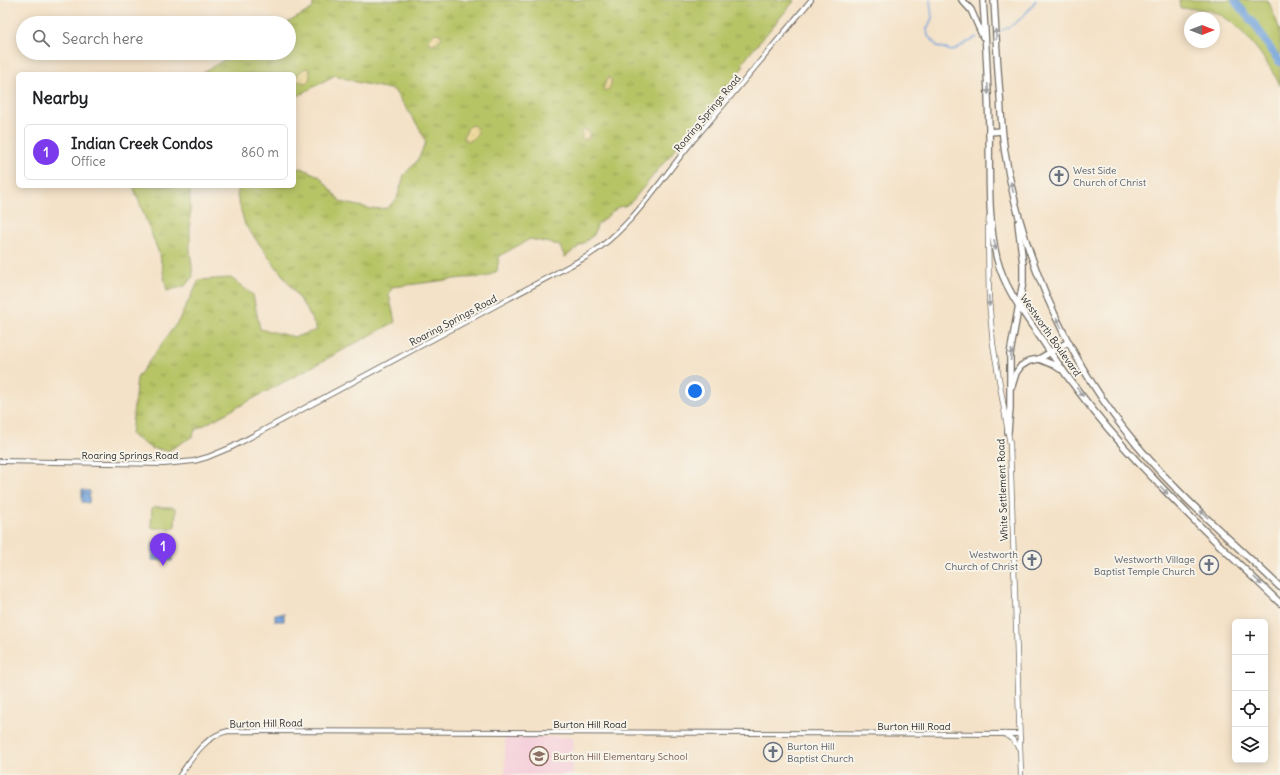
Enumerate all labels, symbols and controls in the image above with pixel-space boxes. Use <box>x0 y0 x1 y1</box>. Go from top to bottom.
north arrow <box>1184 12 1220 48</box>
search box <box>16 16 296 60</box>
icon: search <box>30 27 52 49</box>
one-way arrow <box>993 27 999 40</box>
text: Search here <box>62 29 143 48</box>
street label: Roaring Springs Road <box>671 72 744 155</box>
one-way arrow <box>984 83 991 95</box>
text: Nearby <box>32 87 88 109</box>
text: Indian Creek Condos <box>71 134 213 153</box>
text: 1 <box>43 144 49 161</box>
text: 860 m <box>241 144 279 161</box>
text: Office <box>71 153 106 170</box>
place label: West Side Church of Christ <box>1073 164 1147 189</box>
church icon: West Side Church of Christ <box>1048 165 1070 187</box>
one-way arrow <box>1008 181 1014 193</box>
one-way arrow <box>992 238 998 251</box>
street label: Roaring Springs Road <box>407 292 499 349</box>
street label: Westworth Boulevard <box>1017 292 1084 379</box>
one-way arrow <box>985 295 992 307</box>
one-way arrow <box>1056 317 1062 328</box>
one-way arrow <box>1007 349 1014 361</box>
your location <box>685 381 705 401</box>
one-way arrow <box>1075 387 1083 397</box>
street label: White Settlement Road <box>994 438 1011 541</box>
street label: Roaring Springs Road <box>81 449 179 462</box>
one-way arrow <box>1159 485 1169 495</box>
one-way arrow <box>1199 510 1209 519</box>
pin: 1 <box>150 533 176 566</box>
place label: Westworth Church of Christ <box>945 548 1019 573</box>
church icon: Westworth Church of Christ <box>1021 549 1043 571</box>
place label: Westworth Village Baptist Temple Church <box>1094 553 1195 578</box>
church icon: Westworth Village Baptist Temple Church <box>1198 554 1220 576</box>
one-way arrow <box>1253 576 1262 585</box>
map controls <box>1232 619 1268 763</box>
button: + <box>1232 619 1268 655</box>
button: − <box>1232 655 1268 691</box>
button: locate <box>1232 691 1268 727</box>
street label: Burton Hill Road <box>229 716 303 731</box>
street label: Burton Hill Road <box>553 718 627 731</box>
street label: Burton Hill Road <box>877 720 951 733</box>
button: layers <box>1232 727 1268 763</box>
place label: Burton Hill Baptist Church <box>787 740 854 765</box>
church icon: Burton Hill Baptist Church <box>762 741 784 763</box>
school or university icon: Burton Hill Elementary School <box>528 745 550 767</box>
place label: Burton Hill Elementary School <box>553 750 687 763</box>

